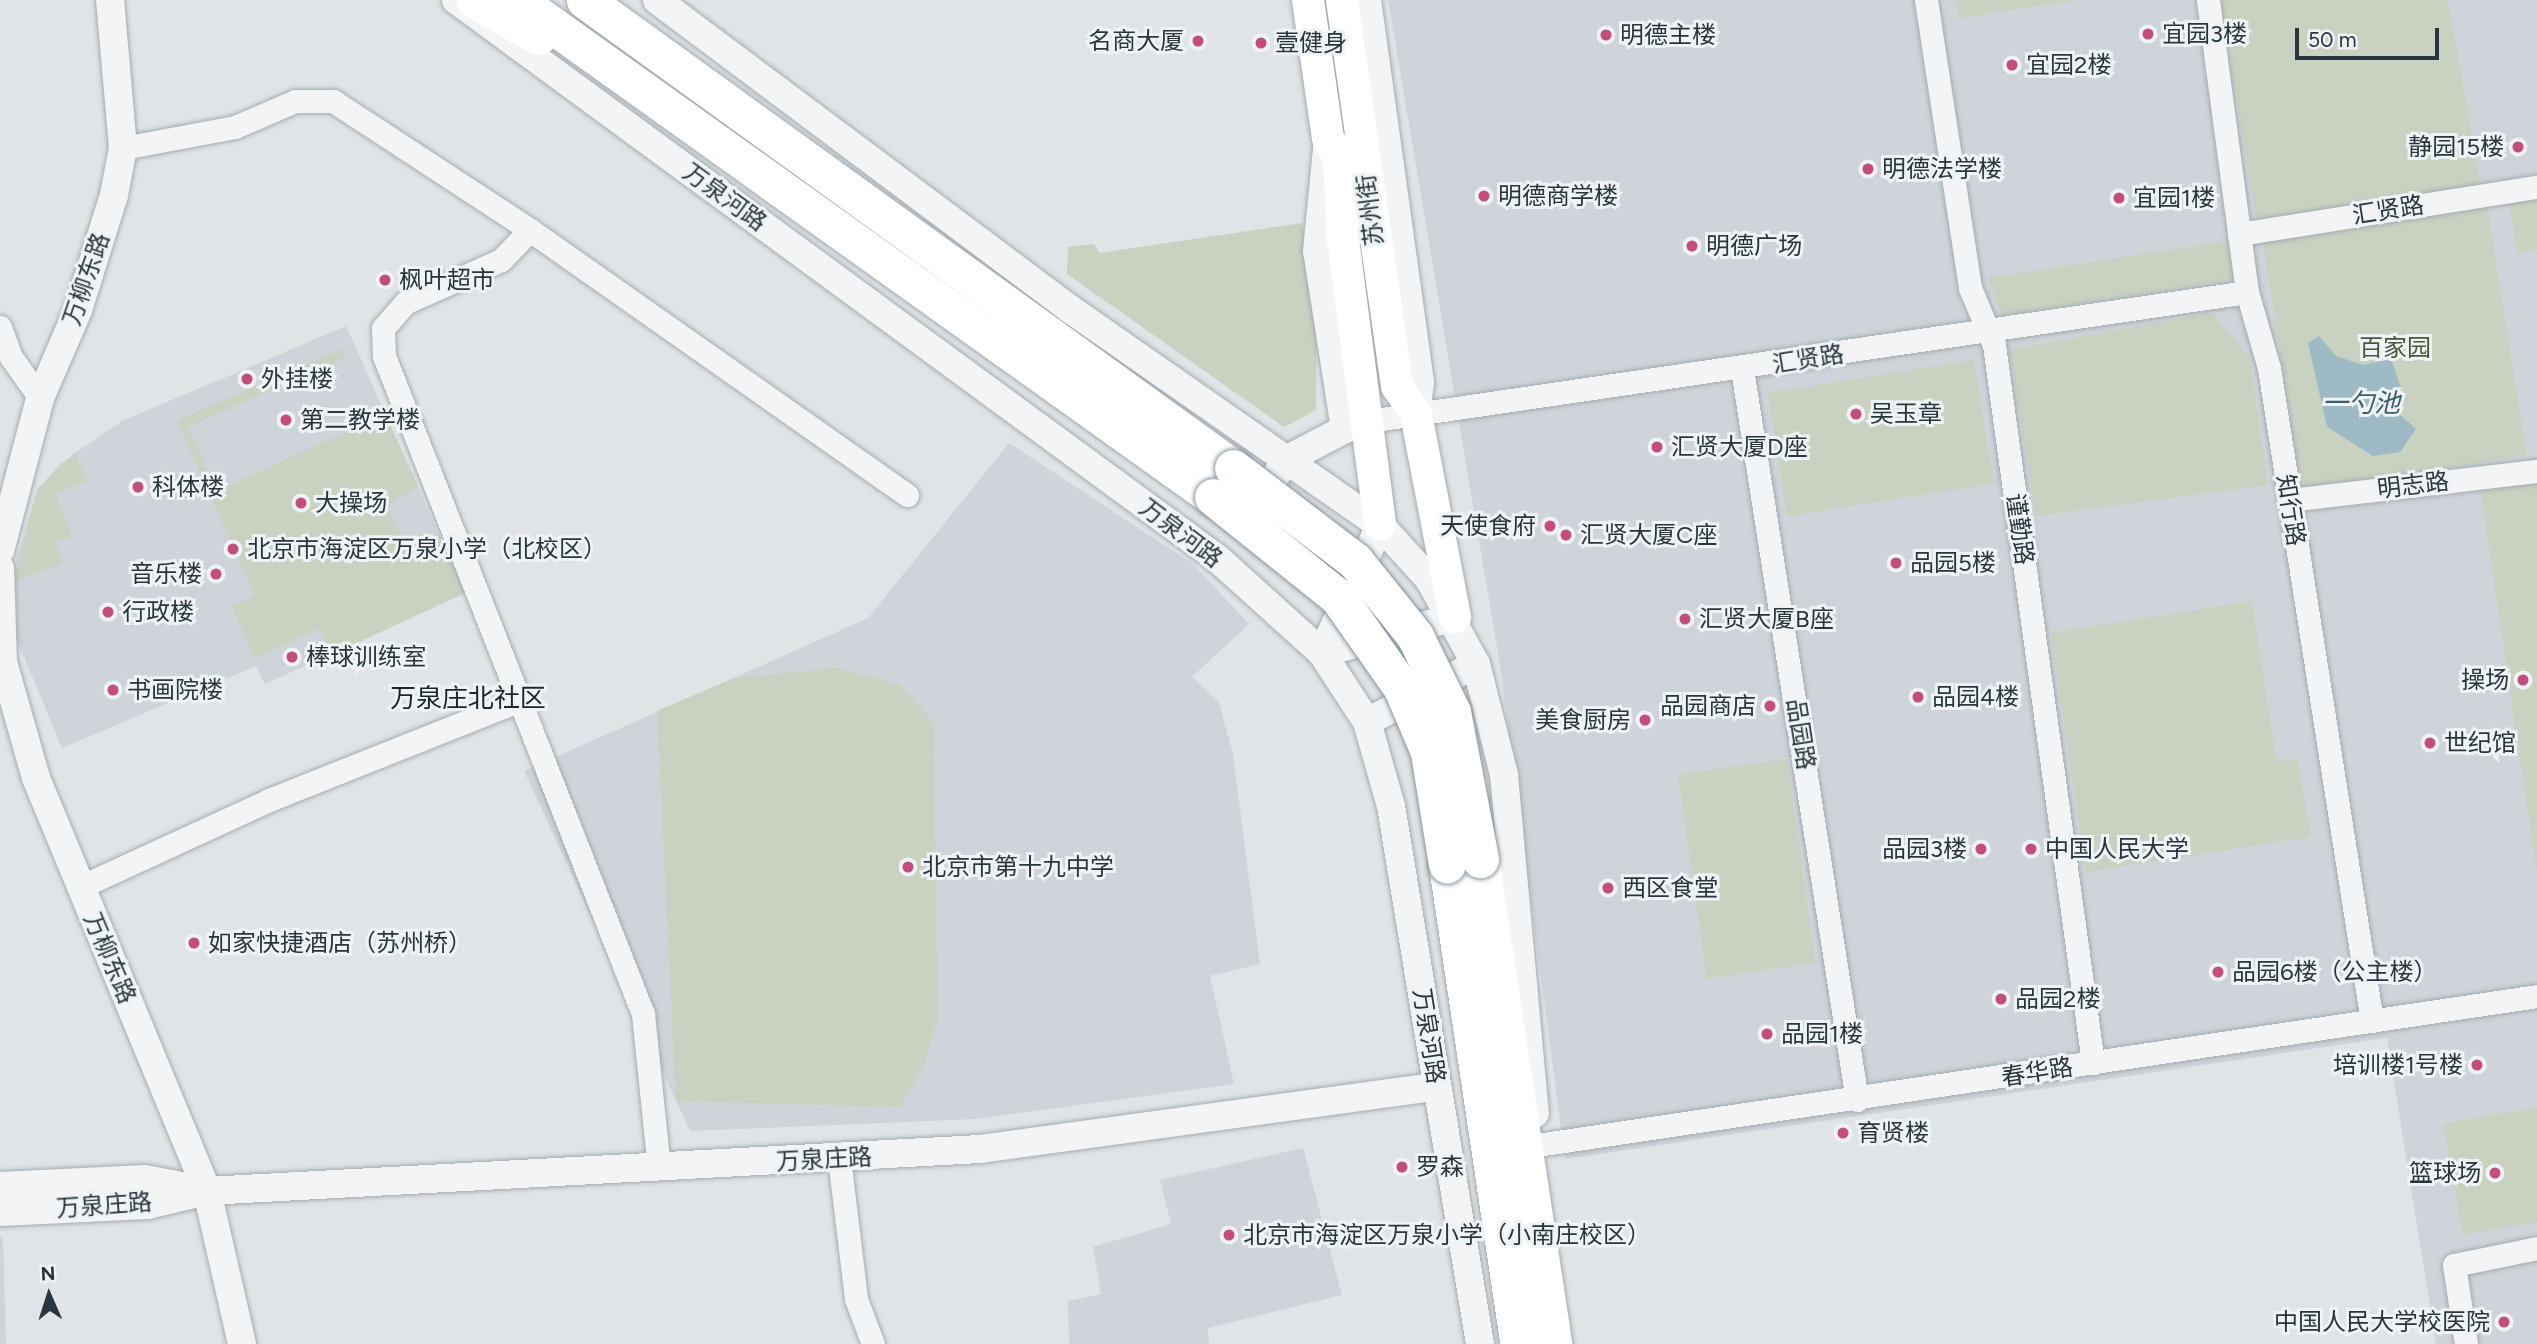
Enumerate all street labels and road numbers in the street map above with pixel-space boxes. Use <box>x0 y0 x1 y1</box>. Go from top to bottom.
street label: 万泉河路 <box>678 157 772 237</box>
street label: 苏州街 <box>1351 173 1389 247</box>
street label: 汇贤路 <box>2350 190 2426 230</box>
street label: 万柳东路 <box>57 229 115 329</box>
street label: 汇贤路 <box>1770 339 1846 379</box>
street label: 明志路 <box>2376 466 2450 504</box>
street label: 知行路 <box>2271 472 2311 548</box>
street label: 谨勤路 <box>2001 491 2039 567</box>
street label: 万泉河路 <box>1134 493 1228 573</box>
street label: 品园路 <box>1781 696 1821 772</box>
street label: 万柳东路 <box>78 908 142 1008</box>
street label: 万泉河路 <box>1407 986 1451 1086</box>
street label: 春华路 <box>1999 1052 2075 1092</box>
street label: 万泉庄路 <box>775 1142 873 1176</box>
street label: 万泉庄路 <box>55 1187 153 1223</box>

